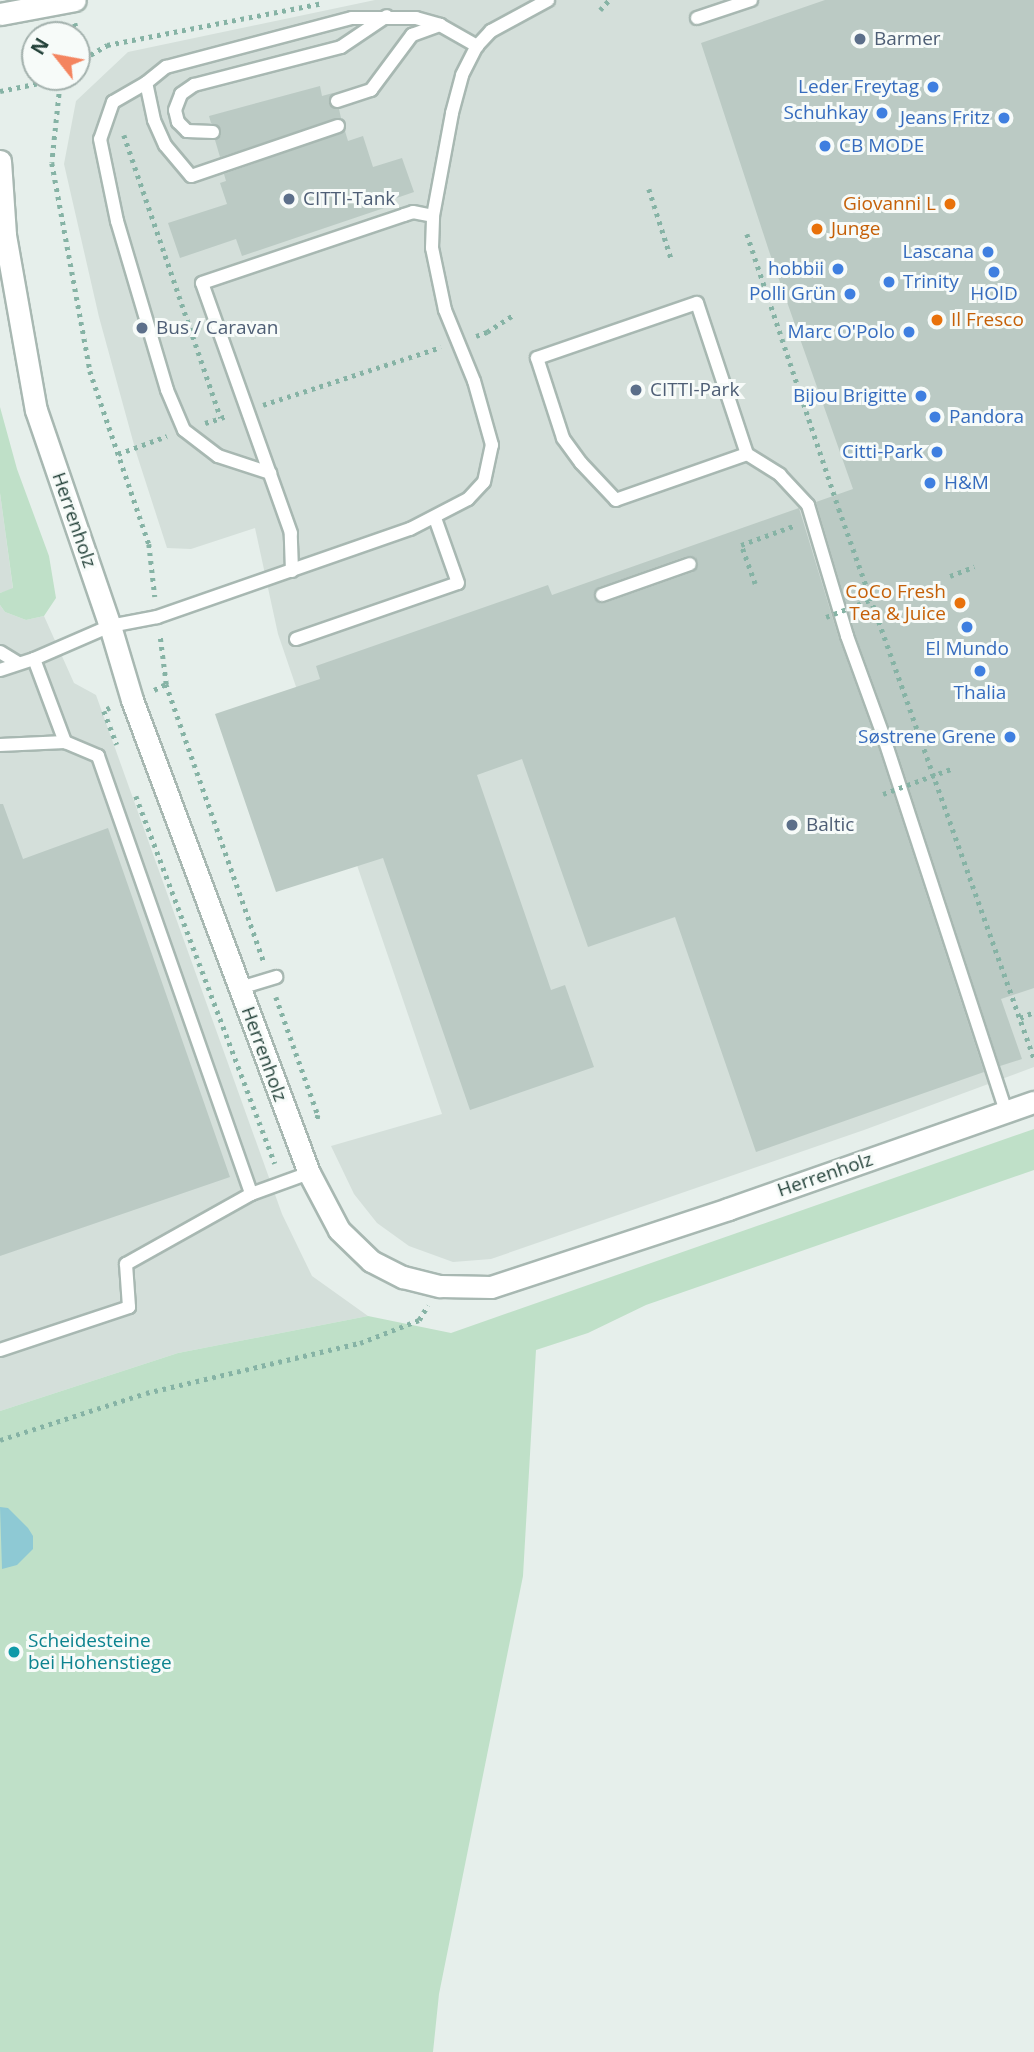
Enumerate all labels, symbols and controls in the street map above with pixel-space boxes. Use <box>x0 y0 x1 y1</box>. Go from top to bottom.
north arrow <box>21 21 91 91</box>
place label: Barmer <box>874 28 941 50</box>
marker: Barmer <box>852 31 868 47</box>
text: N <box>25 33 55 60</box>
place label: Leder Freytag <box>798 76 919 98</box>
marker: Leder Freytag <box>925 79 941 95</box>
place label: Schuhkay <box>783 102 868 124</box>
marker: Schuhkay <box>874 105 890 121</box>
place label: Jeans Fritz <box>900 107 990 129</box>
marker: Jeans Fritz <box>996 110 1012 126</box>
place label: CB MODE <box>839 135 924 157</box>
marker: CB MODE <box>817 138 833 154</box>
place label: CITTI-Tank <box>303 188 395 210</box>
marker: CITTI-Tank <box>281 191 297 207</box>
place label: Giovanni L <box>843 193 936 215</box>
marker: Giovanni L <box>942 196 958 212</box>
place label: Junge <box>831 218 880 240</box>
marker: Junge <box>809 221 825 237</box>
place label: Lascana <box>903 241 974 263</box>
marker: Lascana <box>980 244 996 260</box>
place label: hobbii <box>768 258 824 280</box>
marker: hobbii <box>830 261 846 277</box>
marker: HOlD <box>986 264 1002 280</box>
place label: Trinity <box>903 271 959 293</box>
marker: Trinity <box>881 274 897 290</box>
place label: Polli Grün <box>749 283 836 305</box>
place label: HOlD <box>970 283 1018 305</box>
marker: Polli Grün <box>842 286 858 302</box>
place label: Il Fresco <box>951 309 1024 331</box>
marker: Il Fresco <box>929 312 945 328</box>
place label: Bus / Caravan <box>156 317 278 339</box>
marker: Bus / Caravan <box>134 320 150 336</box>
place label: Marc O'Polo <box>788 321 895 343</box>
marker: Marc O'Polo <box>901 324 917 340</box>
place label: CITTI-Park <box>650 379 739 401</box>
marker: CITTI-Park <box>628 382 644 398</box>
place label: Bijou Brigitte <box>793 385 907 407</box>
marker: Bijou Brigitte <box>913 388 929 404</box>
place label: Pandora <box>949 406 1024 428</box>
marker: Pandora <box>927 409 943 425</box>
place label: Citti-Park <box>842 441 923 463</box>
marker: Citti-Park <box>929 444 945 460</box>
street label: Herrenholz <box>47 469 101 571</box>
place label: H&M <box>944 472 989 494</box>
marker: H&M <box>922 475 938 491</box>
place label: CoCo Fresh Tea & Juice <box>845 581 946 625</box>
marker: CoCo Fresh Tea & Juice <box>952 595 968 611</box>
marker: El Mundo <box>959 619 975 635</box>
place label: El Mundo <box>925 638 1009 660</box>
marker: Thalia <box>972 663 988 679</box>
place label: Thalia <box>954 682 1006 704</box>
place label: Søstrene Grene <box>858 726 996 748</box>
marker: Søstrene Grene <box>1002 729 1018 745</box>
place label: Baltic <box>806 814 854 836</box>
marker: Baltic <box>784 817 800 833</box>
street label: Herrenholz <box>236 1003 292 1105</box>
street label: Herrenholz <box>774 1148 876 1202</box>
place label: Scheidesteine bei Hohenstiege <box>28 1630 172 1674</box>
marker: Scheidesteine bei Hohenstiege <box>6 1644 22 1660</box>

